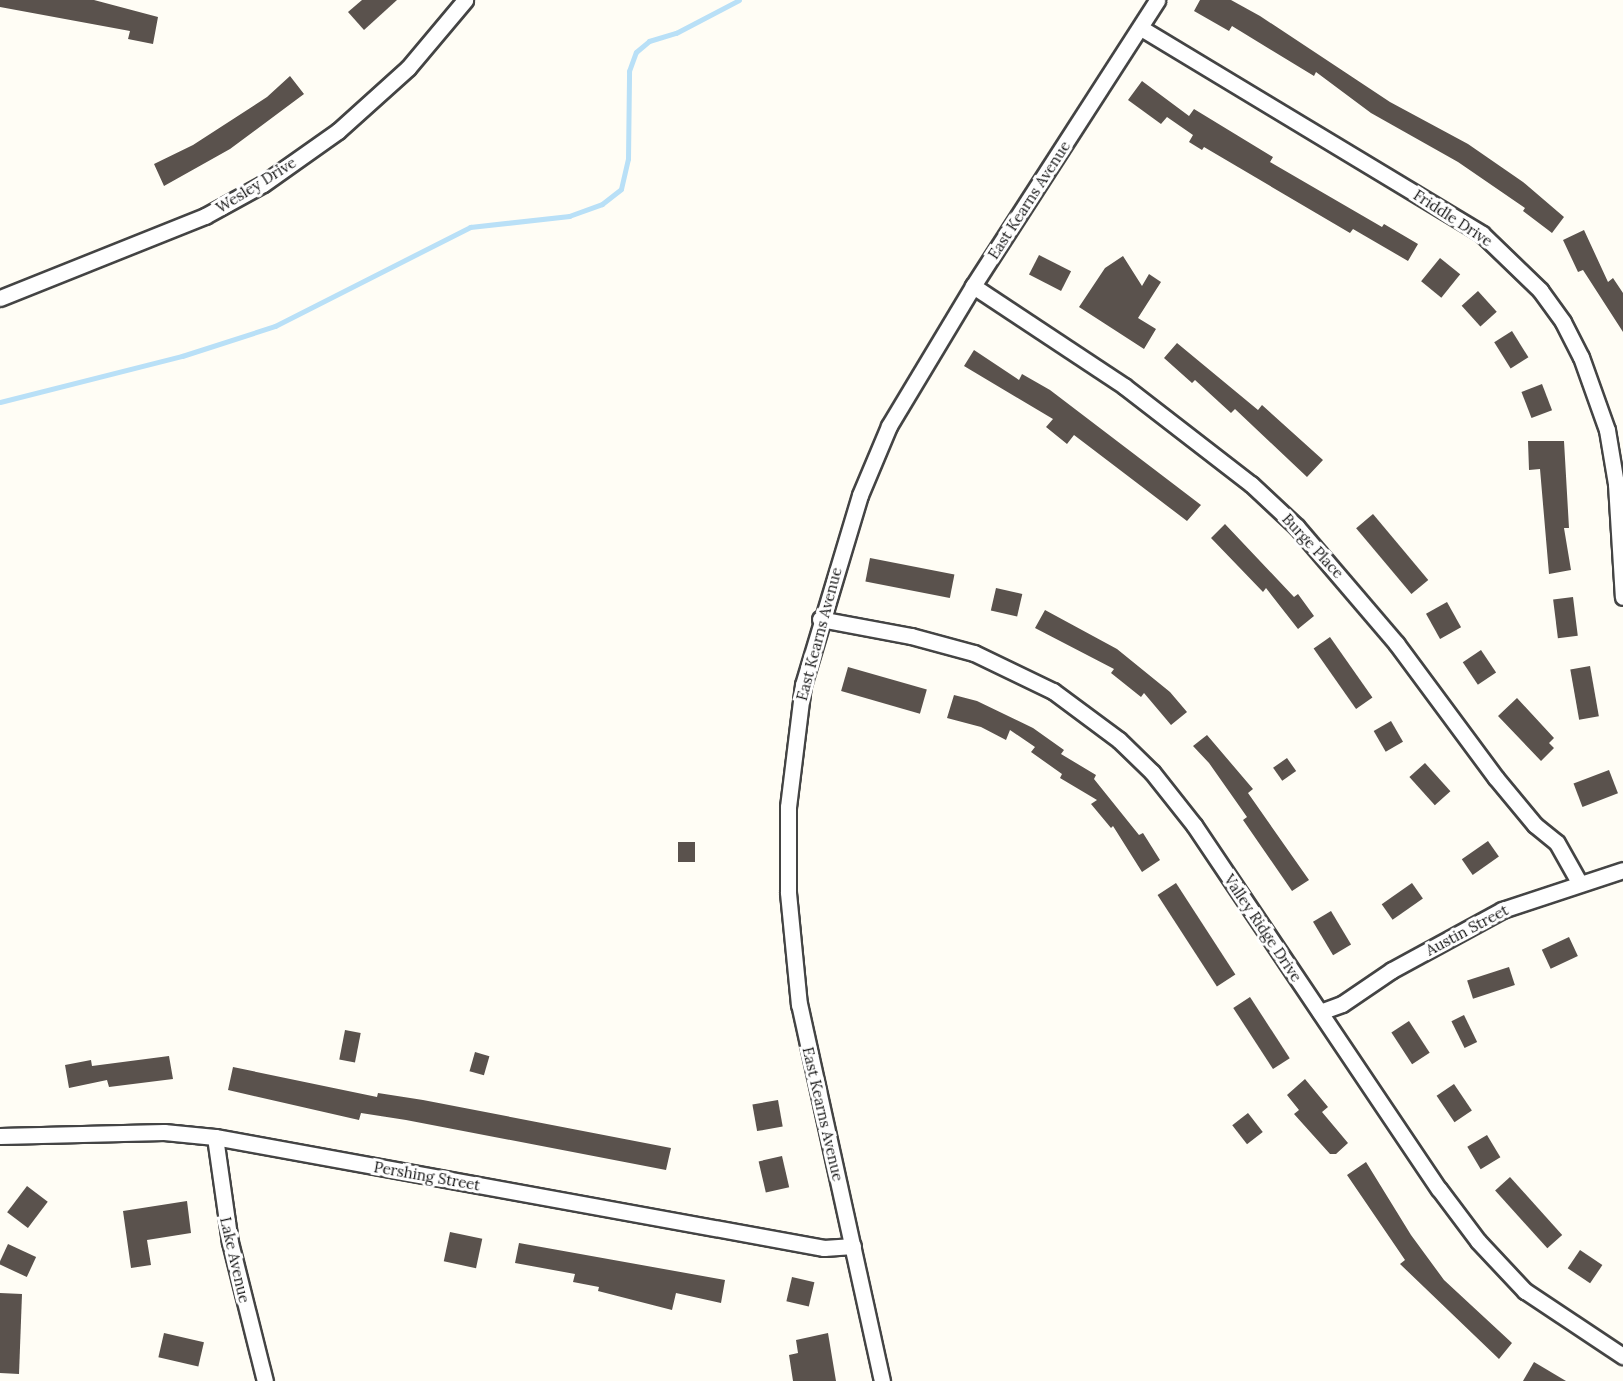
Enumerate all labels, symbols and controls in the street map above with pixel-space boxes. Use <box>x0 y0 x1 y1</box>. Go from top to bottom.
street label: East Kearns Avenue <box>984 138 1074 262</box>
street label: Wesley Drive <box>213 153 299 217</box>
street label: Friddle Drive <box>1410 186 1496 250</box>
street label: Burge Place <box>1279 510 1347 582</box>
street label: East Kearns Avenue <box>793 565 845 703</box>
street label: Valley Ridge Drive <box>1220 871 1306 985</box>
street label: Austin Street <box>1423 901 1511 959</box>
street label: East Kearns Avenue <box>799 1045 847 1183</box>
street label: Pershing Street <box>372 1158 482 1194</box>
street label: Lake Avenue <box>216 1215 254 1305</box>

